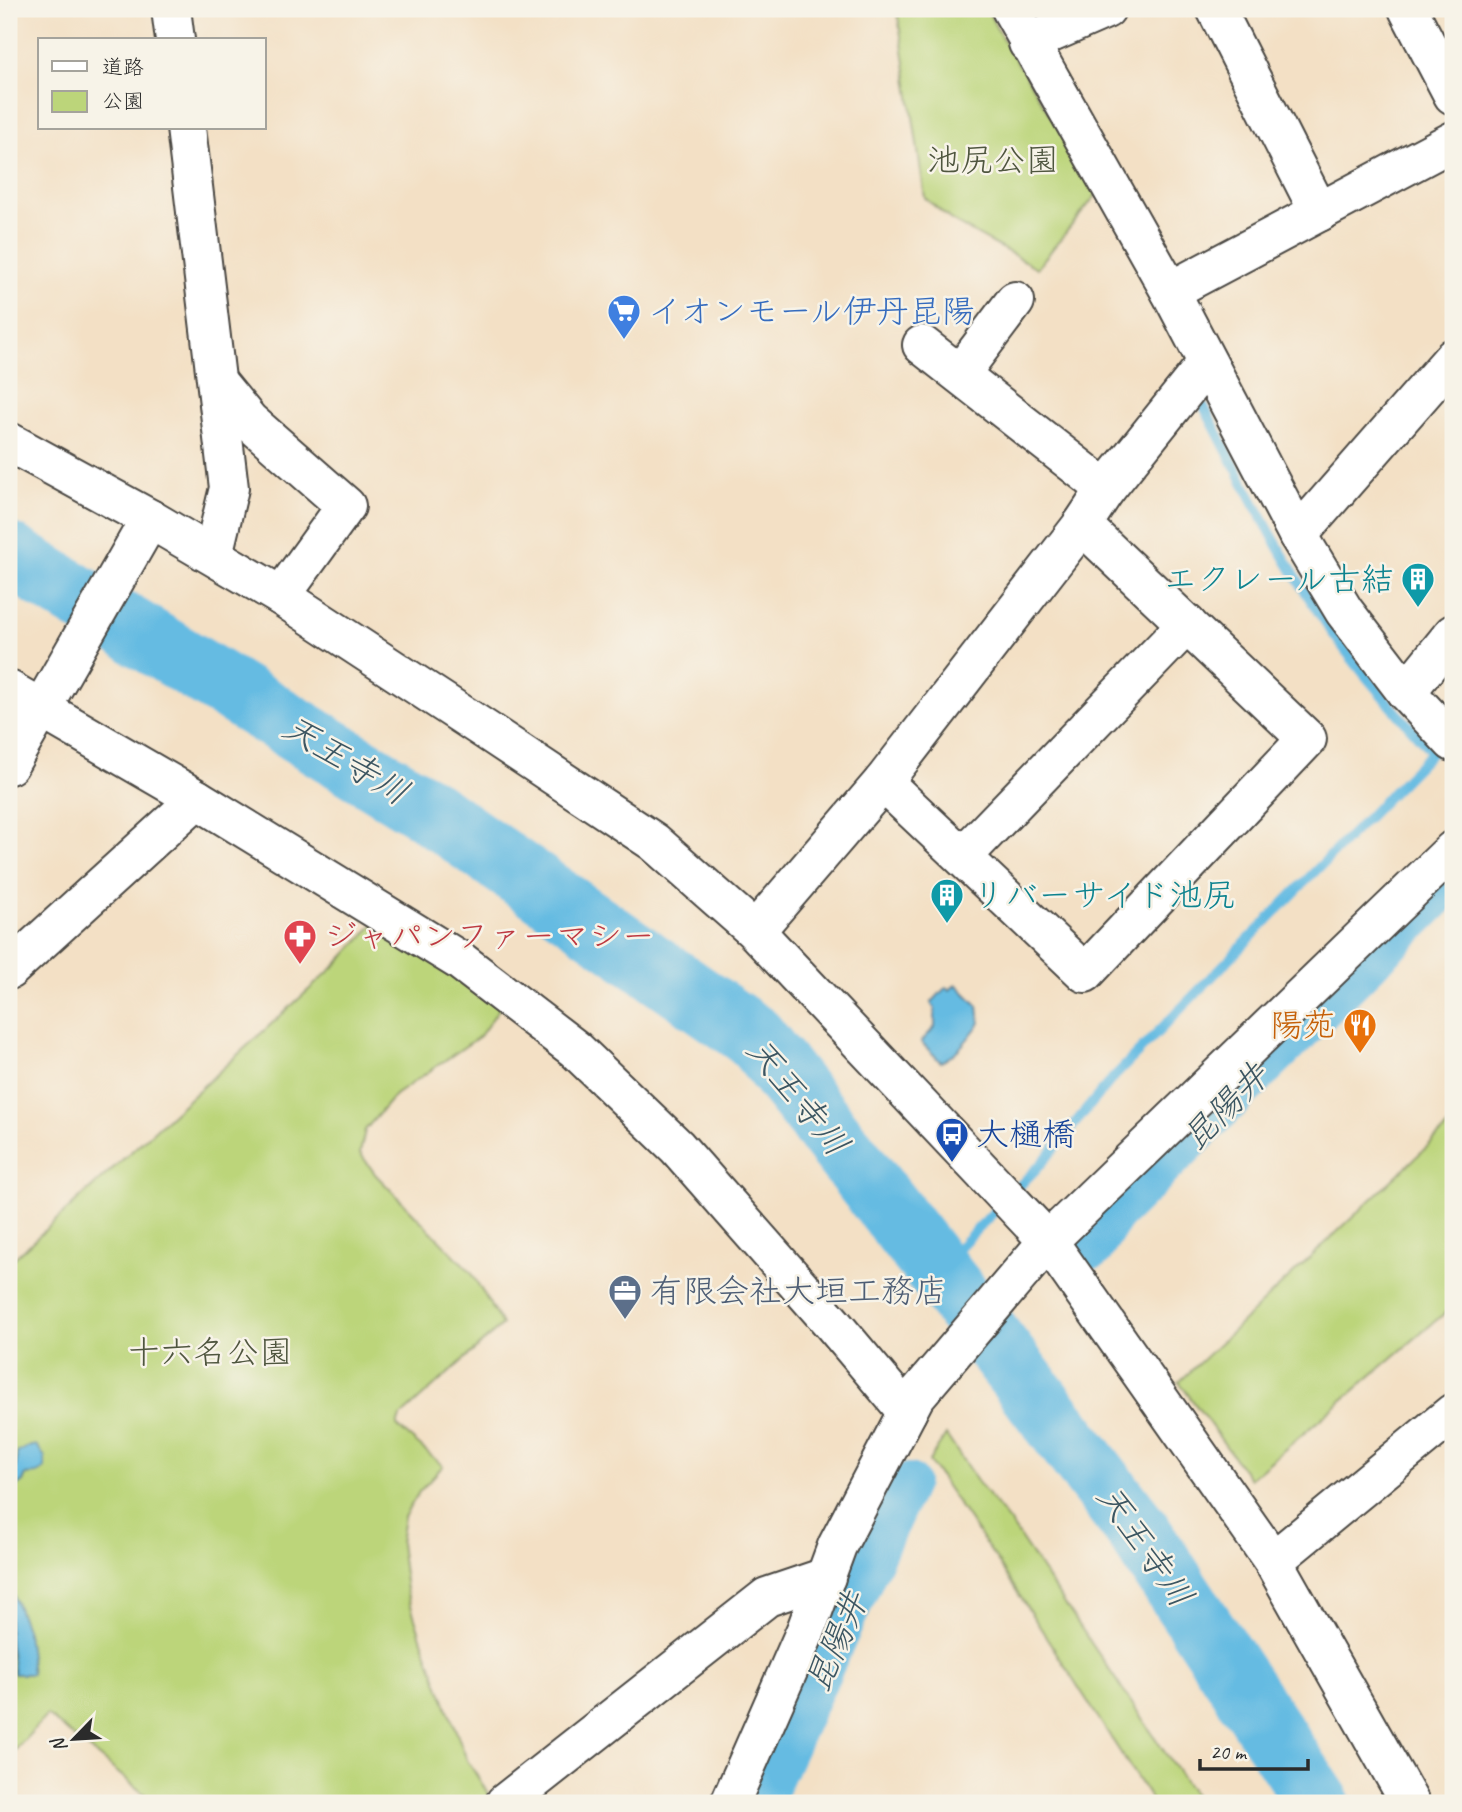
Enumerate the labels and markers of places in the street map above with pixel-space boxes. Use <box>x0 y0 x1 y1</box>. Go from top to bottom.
place label: イオンモール伊丹昆陽 <box>648 290 975 332</box>
supermarket icon: イオンモール伊丹昆陽 <box>605 292 643 341</box>
place label: エクレール古結 <box>1164 558 1394 600</box>
building icon: エクレール古結 <box>1399 560 1437 609</box>
place label: リバーサイド池尻 <box>972 874 1235 916</box>
building icon: リバーサイド池尻 <box>928 876 966 925</box>
place label: ジャパンファーマシー <box>324 915 655 957</box>
pharmacy icon: ジャパンファーマシー <box>281 917 319 966</box>
place label: 陽苑 <box>1270 1004 1336 1046</box>
restaurant icon: 陽苑 <box>1341 1006 1379 1055</box>
place label: 大樋橋 <box>976 1113 1075 1155</box>
bus stop icon: 大樋橋 <box>933 1115 971 1164</box>
place label: 有限会社大垣工務店 <box>650 1270 947 1312</box>
office icon: 有限会社大垣工務店 <box>606 1272 644 1321</box>

